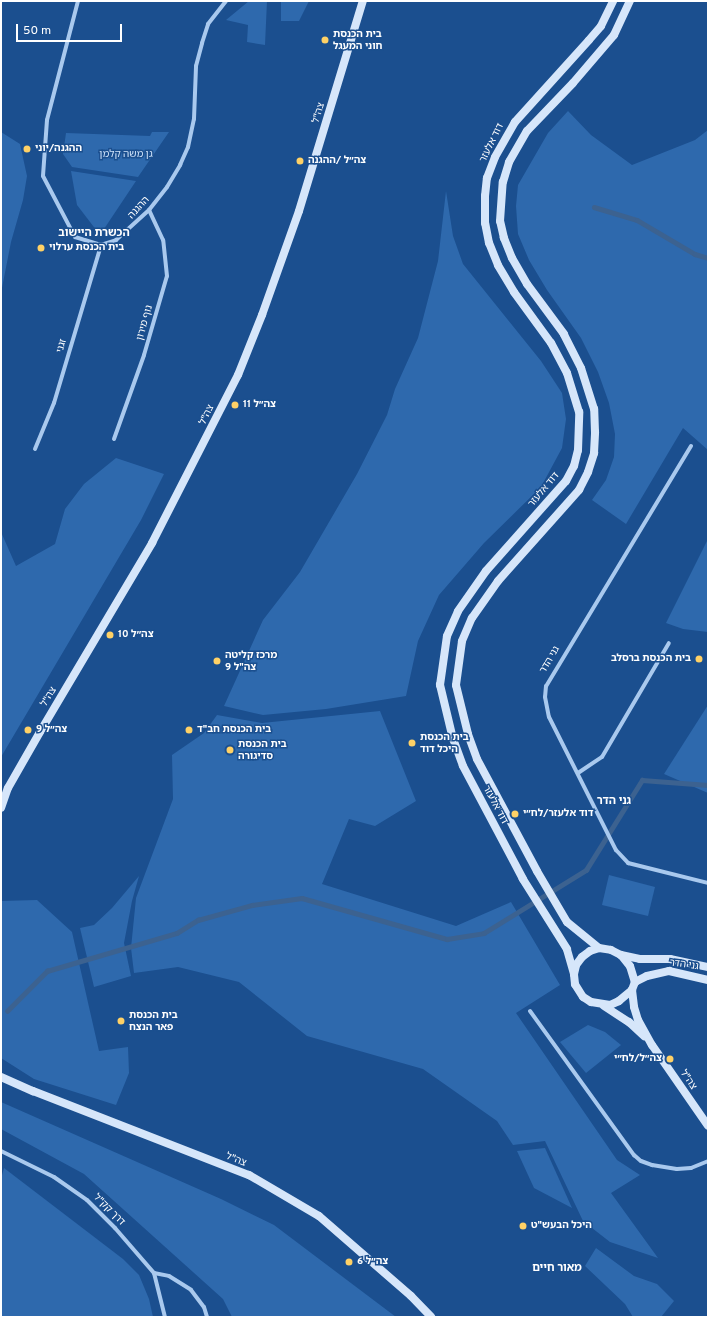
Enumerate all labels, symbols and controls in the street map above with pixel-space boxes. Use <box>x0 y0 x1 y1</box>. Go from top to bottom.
scale bar <box>18 16 124 42</box>
text: 50 m <box>23 23 51 39</box>
place label: בית הכנסת חוני המעגל <box>333 28 382 52</box>
marker: בית הכנסת חוני המעגל <box>320 35 330 45</box>
street label: צה"ל <box>310 101 328 125</box>
street label: דוד אלעזר <box>477 121 507 165</box>
place label: ההגנה/יוני <box>35 143 82 155</box>
marker: ההגנה/יוני <box>22 144 32 154</box>
park label: גן משה קלמן <box>99 149 153 161</box>
place label: צה״ל /ההגנה <box>308 155 366 167</box>
marker: צה״ל /ההגנה <box>295 156 305 166</box>
street label: ההגנה <box>126 194 152 222</box>
district label: הכשרת היישוב <box>58 226 130 240</box>
place label: בית הכנסת ערלוי <box>49 242 124 254</box>
marker: בית הכנסת ערלוי <box>36 243 46 253</box>
street label: נוף מירון <box>134 304 156 342</box>
street label: זגני <box>54 338 70 354</box>
place label: צה״ל 11 <box>243 399 276 411</box>
marker: צה״ל 11 <box>230 400 240 410</box>
street label: צה"ל <box>197 403 217 427</box>
street label: דוד אלעזר <box>526 470 562 510</box>
place label: צה״ל 10 <box>118 629 154 641</box>
marker: צה״ל 10 <box>105 630 115 640</box>
street label: גני הדר <box>537 644 563 676</box>
place label: מרכז קליטה צה"ל 9 <box>225 649 277 672</box>
place label: בית הכנסת ברסלב <box>611 653 691 665</box>
marker: בית הכנסת ברסלב <box>694 654 704 664</box>
marker: מרכז קליטה צה"ל 9 <box>212 656 222 666</box>
street label: צה"ל <box>38 685 60 709</box>
place label: צה״ל 9 <box>36 724 67 736</box>
place label: בית הכנסת חב"ד <box>197 724 271 736</box>
marker: צה״ל 9 <box>23 725 33 735</box>
marker: בית הכנסת חב"ד <box>184 725 194 735</box>
place label: בית הכנסת היכל דוד <box>420 731 469 754</box>
place label: בית הכנסת סדיגורה <box>238 738 287 762</box>
marker: בית הכנסת היכל דוד <box>407 738 417 748</box>
marker: בית הכנסת סדיגורה <box>225 745 235 755</box>
street label: דוד אלעזר <box>480 784 510 826</box>
district label: גני הדר <box>597 794 631 808</box>
place label: דוד אלעזר/לח״י <box>523 808 593 820</box>
marker: דוד אלעזר/לח״י <box>510 809 520 819</box>
street label: גני הדר <box>669 957 699 973</box>
place label: בית הכנסת פאר הנצח <box>129 1009 178 1032</box>
marker: בית הכנסת פאר הנצח <box>116 1016 126 1026</box>
place label: צה״ל/לח״י <box>614 1053 662 1065</box>
marker: צה״ל/לח״י <box>665 1054 675 1064</box>
street label: צה"ל <box>677 1068 699 1092</box>
street label: צה"ל <box>224 1151 248 1169</box>
street label: דרך קק"ל <box>91 1192 127 1228</box>
place label: היכל הבעש"ט <box>531 1220 592 1232</box>
marker: היכל הבעש"ט <box>518 1221 528 1231</box>
place label: צה״ל 6 <box>357 1256 388 1268</box>
marker: צה״ל 6 <box>344 1257 354 1267</box>
district label: מאור חיים <box>532 1261 582 1275</box>

